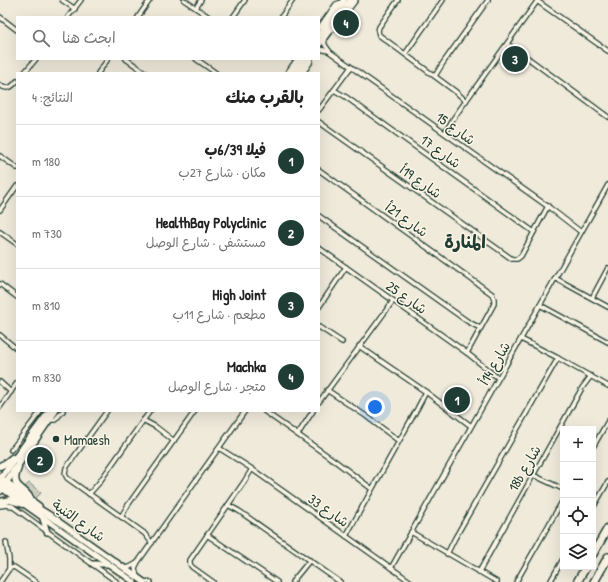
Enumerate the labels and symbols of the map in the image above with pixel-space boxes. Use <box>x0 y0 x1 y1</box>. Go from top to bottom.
pin: 4 <box>333 8 359 38</box>
pin: 3 <box>502 44 528 74</box>
street label: شارع 15 <box>432 107 480 150</box>
street label: شارع 17 <box>416 130 465 173</box>
street label: شارع 19أ <box>396 160 446 203</box>
street label: شارع 21أ <box>381 197 432 242</box>
district label: المنارة <box>444 229 486 254</box>
street label: شارع 25 <box>382 276 431 319</box>
street label: شارع 14أ <box>474 338 515 389</box>
pin: 1 <box>444 385 470 415</box>
your location <box>365 397 385 417</box>
place label: Mamaesh <box>64 430 110 449</box>
marker: Mamaesh <box>51 434 61 444</box>
street label: 18b شارع <box>503 441 546 495</box>
pin: 2 <box>27 445 53 475</box>
street label: شارع 33 <box>304 489 353 532</box>
street label: شارع الثنية <box>48 494 109 546</box>

